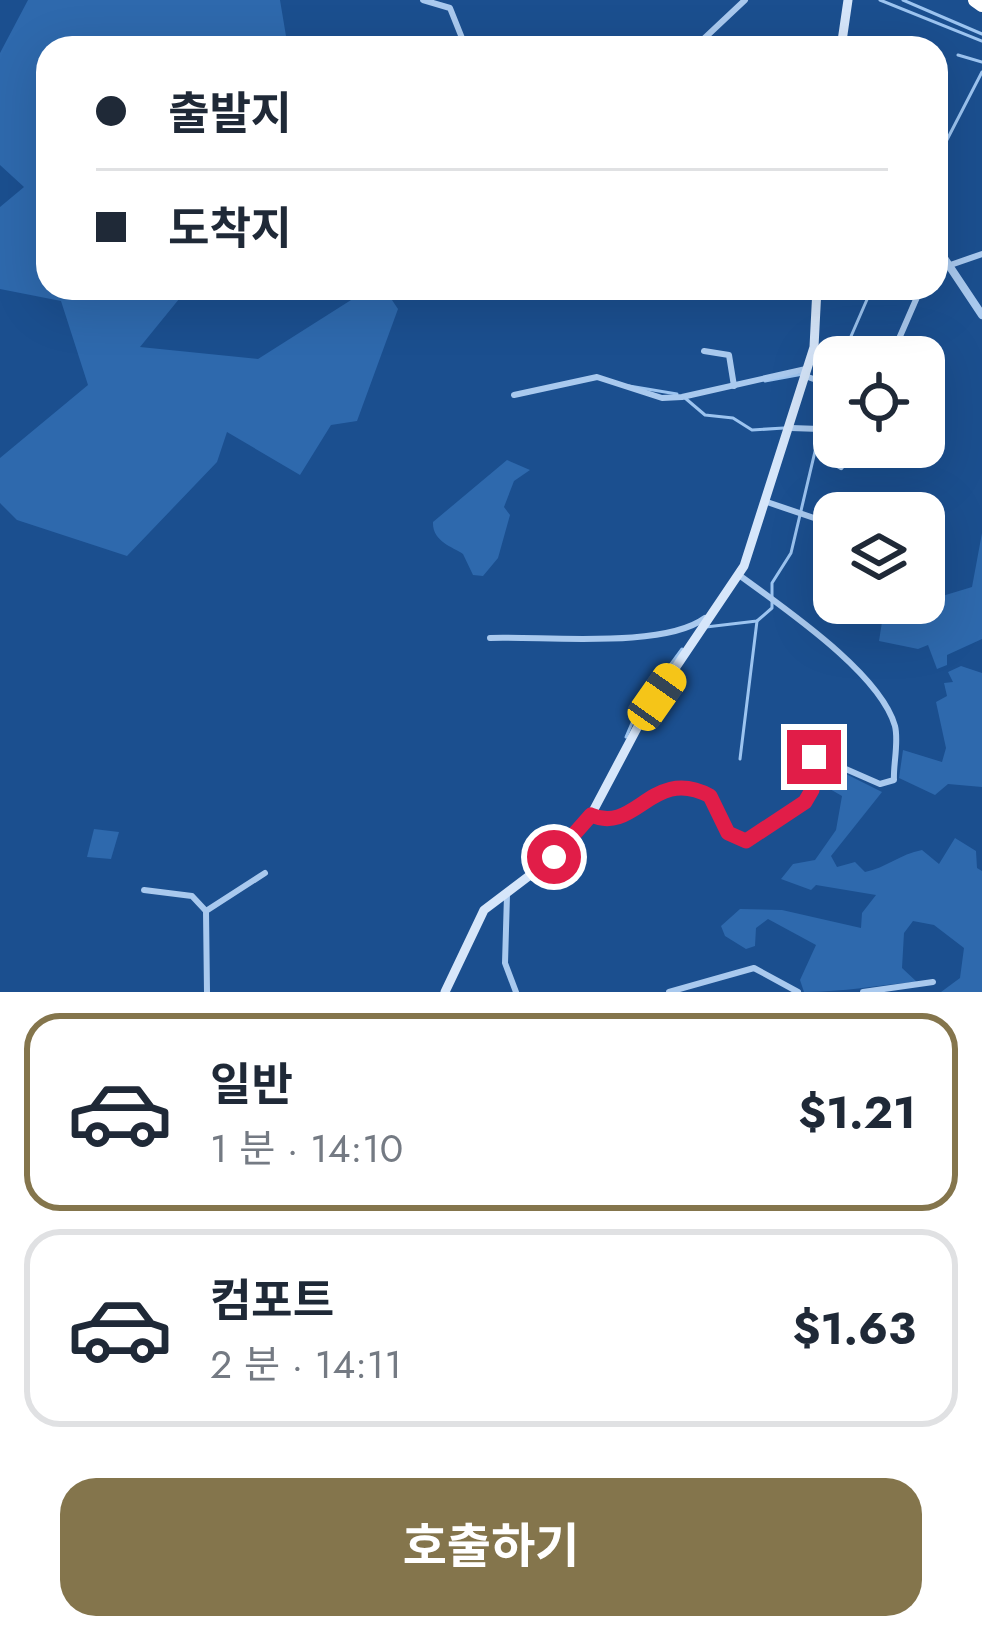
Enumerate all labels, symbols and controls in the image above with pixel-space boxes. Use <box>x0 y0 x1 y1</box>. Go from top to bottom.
text: 출발지 <box>168 81 292 146</box>
text: 도착지 <box>168 196 292 261</box>
map controls <box>813 336 945 624</box>
button: locate <box>813 336 945 468</box>
button: layers <box>813 492 945 624</box>
car <box>622 657 692 737</box>
route end <box>787 730 841 784</box>
route start <box>527 830 581 884</box>
text: 일반 <box>210 1052 293 1117</box>
icon: car <box>66 1058 174 1166</box>
text: $1.21 <box>798 1080 916 1145</box>
text: 1 분 · 14:10 <box>210 1120 403 1177</box>
text: 컴포트 <box>210 1268 334 1333</box>
icon: car <box>66 1274 174 1382</box>
text: $1.63 <box>793 1296 916 1361</box>
text: 2 분 · 14:11 <box>210 1336 402 1393</box>
button: 호출하기 <box>60 1478 922 1616</box>

